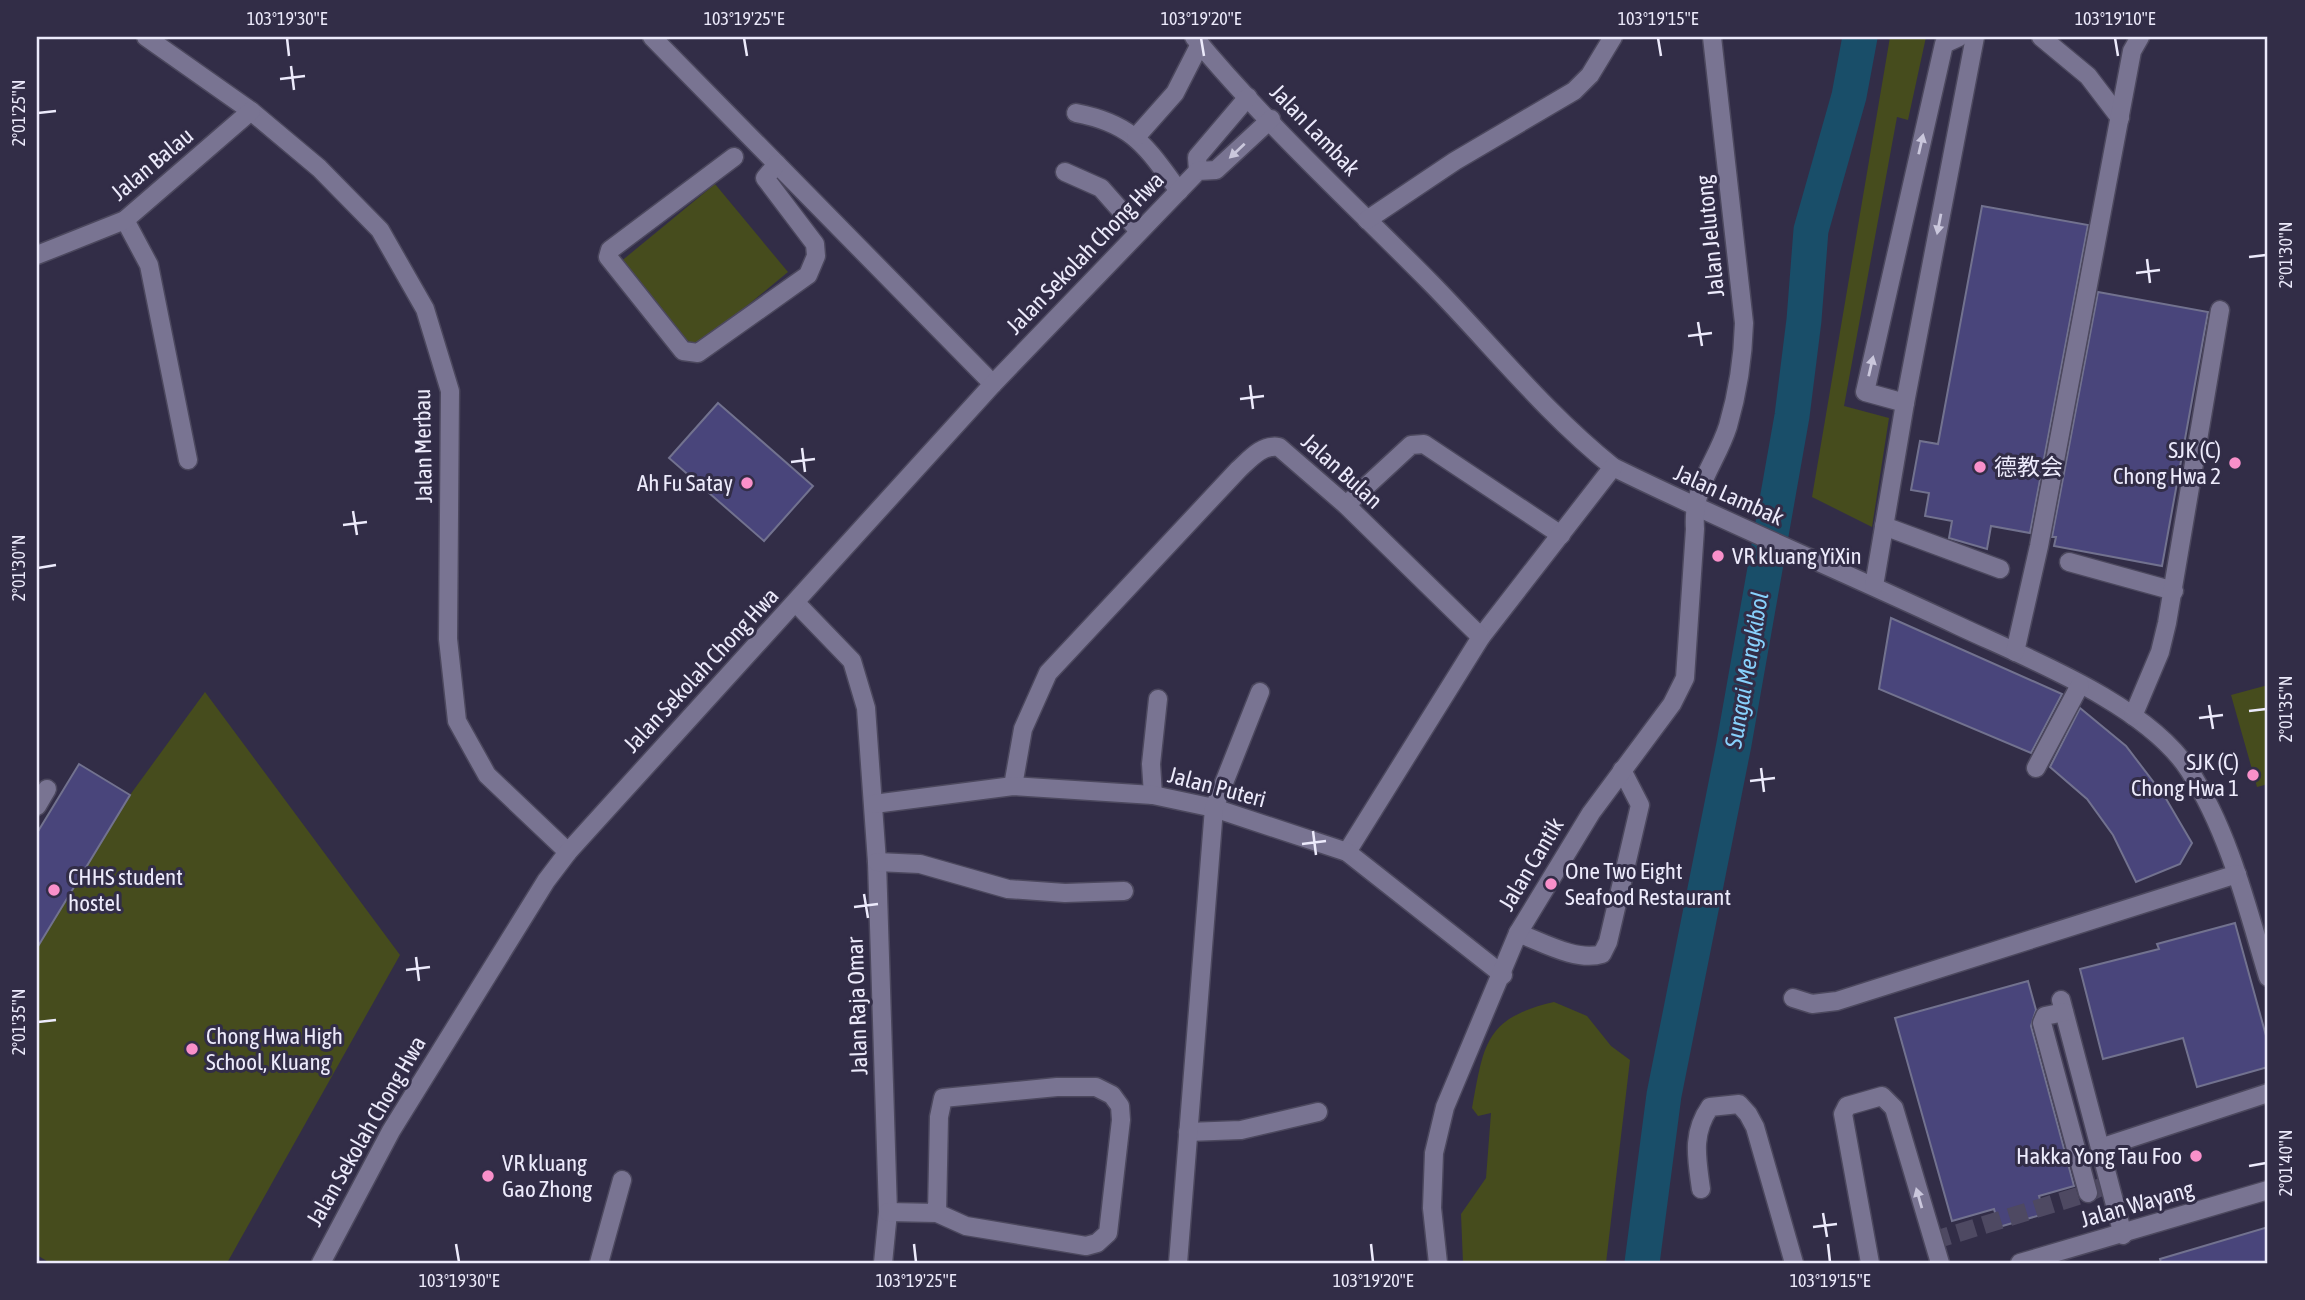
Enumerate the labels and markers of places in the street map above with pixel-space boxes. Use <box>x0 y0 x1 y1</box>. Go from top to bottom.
place label: SJK (C) Chong Hwa 2 <box>2113 437 2221 489</box>
place label: 德教会 <box>1994 454 2063 480</box>
marker: SJK (C) Chong Hwa 2 <box>2227 455 2243 471</box>
marker: 德教会 <box>1972 459 1988 475</box>
place label: Ah Fu Satay <box>637 470 733 496</box>
marker: Ah Fu Satay <box>739 475 755 491</box>
place label: VR kluang YiXin <box>1732 543 1862 569</box>
marker: VR kluang YiXin <box>1710 548 1726 564</box>
place label: SJK (C) Chong Hwa 1 <box>2131 749 2239 801</box>
marker: SJK (C) Chong Hwa 1 <box>2245 767 2261 783</box>
place label: One Two Eight Seafood Restaurant <box>1565 858 1731 910</box>
place label: CHHS student hostel <box>68 864 183 916</box>
marker: One Two Eight Seafood Restaurant <box>1543 876 1559 892</box>
marker: CHHS student hostel <box>46 882 62 898</box>
place label: Chong Hwa High School, Kluang <box>206 1023 343 1075</box>
marker: Chong Hwa High School, Kluang <box>184 1041 200 1057</box>
place label: Hakka Yong Tau Foo <box>2016 1143 2182 1169</box>
marker: Hakka Yong Tau Foo <box>2188 1148 2204 1164</box>
place label: VR kluang Gao Zhong <box>502 1150 592 1202</box>
marker: VR kluang Gao Zhong <box>480 1168 496 1184</box>

